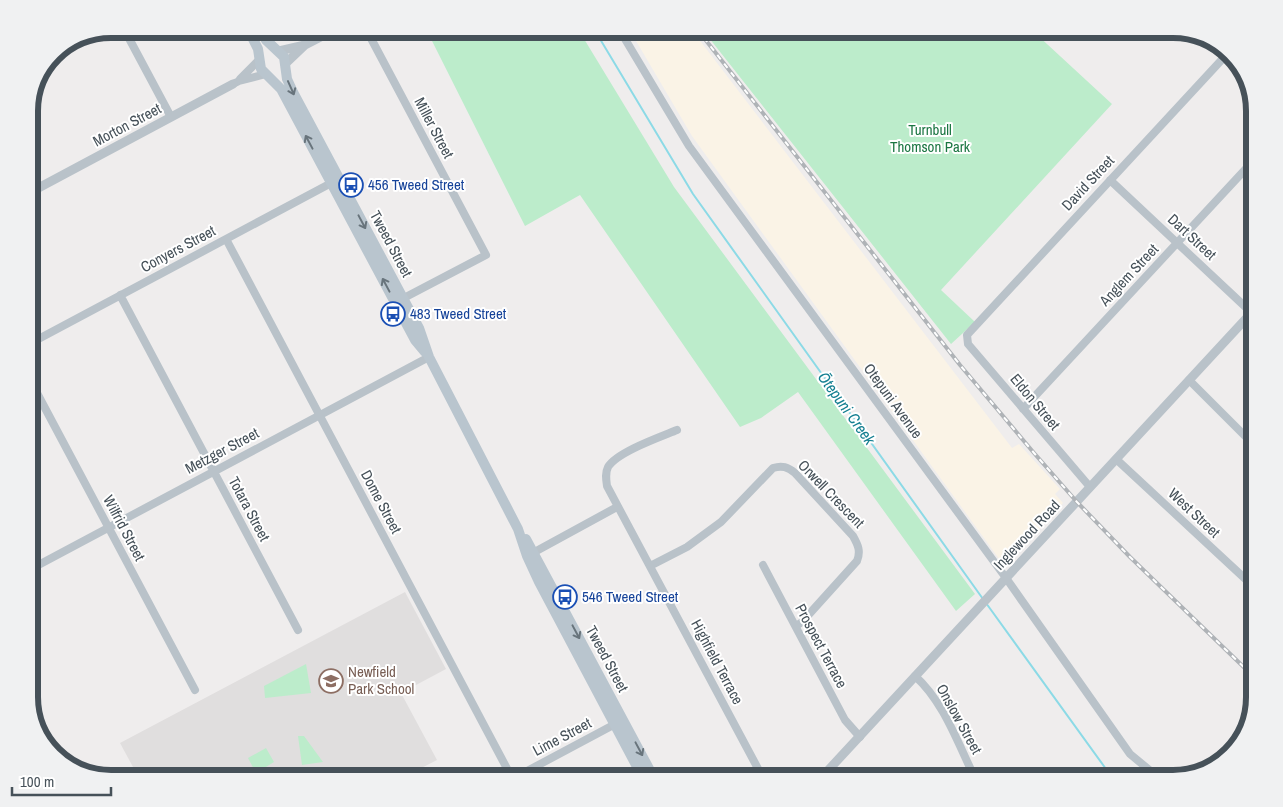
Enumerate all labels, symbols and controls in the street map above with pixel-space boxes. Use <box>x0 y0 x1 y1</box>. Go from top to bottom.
one-way arrow <box>287 80 297 95</box>
street label: Miller Street <box>410 94 460 162</box>
street label: Morton Street <box>89 98 165 151</box>
park label: Turnbull Thomson Park <box>890 119 971 157</box>
one-way arrow <box>304 135 313 150</box>
street label: David Street <box>1057 150 1119 215</box>
bus stop icon: 456 Tweed Street <box>338 172 364 198</box>
place label: 456 Tweed Street <box>368 174 465 195</box>
street label: Tweed Street <box>365 207 418 281</box>
street label: Dart Street <box>1163 209 1222 265</box>
one-way arrow <box>357 214 367 229</box>
street label: Conyers Street <box>137 220 219 277</box>
street label: Anglem Street <box>1094 239 1163 311</box>
one-way arrow <box>381 278 391 293</box>
bus stop icon: 483 Tweed Street <box>380 301 406 327</box>
place label: 483 Tweed Street <box>410 303 507 324</box>
street label: Otepuni Avenue <box>859 359 928 443</box>
water label: Ōtepuni Creek <box>813 367 881 449</box>
street label: Eldon Street <box>1006 369 1066 435</box>
street label: Metzger Street <box>181 422 263 479</box>
street label: Orwell Crescent <box>793 455 870 533</box>
street label: Dome Street <box>356 466 407 538</box>
street label: Totara Street <box>224 473 276 545</box>
street label: West Street <box>1164 483 1225 543</box>
street label: Wilfrid Street <box>98 491 151 565</box>
street label: Inglewood Road <box>989 495 1065 574</box>
bus stop icon: 546 Tweed Street <box>552 584 578 610</box>
place label: 546 Tweed Street <box>582 586 679 607</box>
street label: Prospect Terrace <box>790 600 853 692</box>
street label: Highfield Terrace <box>686 616 749 708</box>
street label: Tweed Street <box>581 622 634 696</box>
one-way arrow <box>572 624 581 639</box>
place label: Newfield Park School <box>348 661 414 699</box>
school or university icon: Newfield Park School <box>318 668 344 694</box>
street label: Onslow Street <box>932 680 988 758</box>
street label: Lime Street <box>529 712 595 761</box>
one-way arrow <box>634 741 644 756</box>
scale bar <box>12 764 111 796</box>
text: 100 m <box>20 771 54 792</box>

